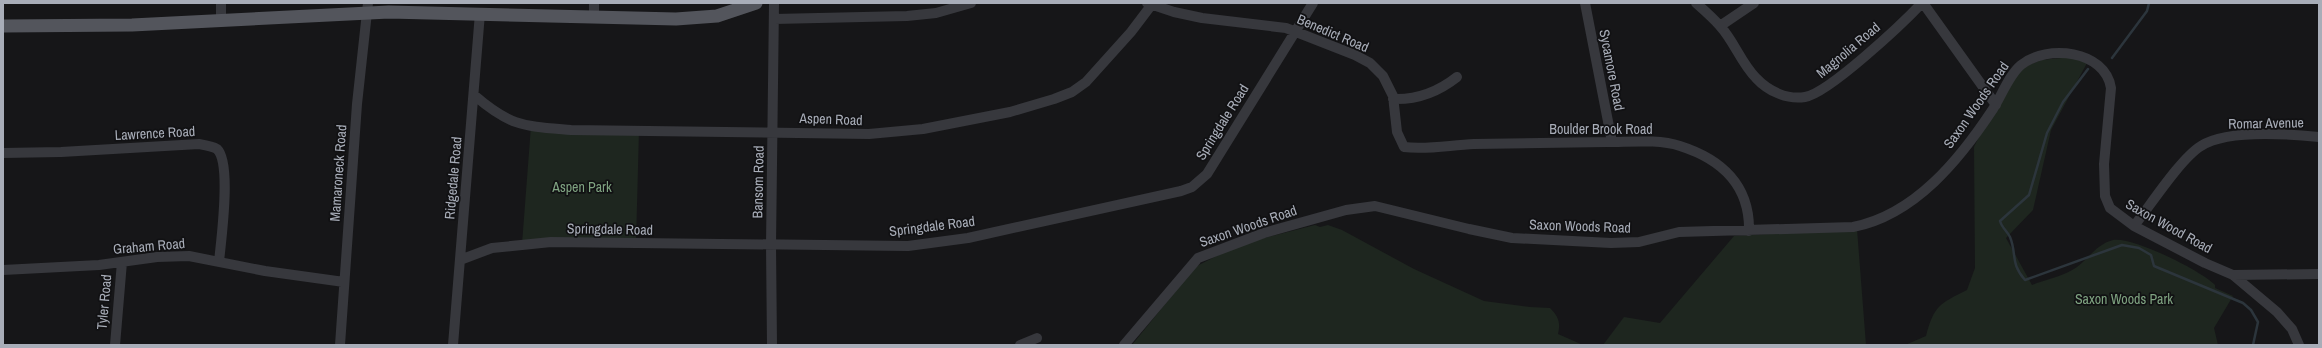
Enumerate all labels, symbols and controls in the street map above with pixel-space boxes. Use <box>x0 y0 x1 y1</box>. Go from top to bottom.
street label: Benedict Road <box>1295 10 1371 56</box>
street label: Magnolia Road <box>1812 18 1884 82</box>
street label: Sycamore Road <box>1595 28 1629 112</box>
street label: Saxon Woods Road <box>1939 58 2013 152</box>
street label: Springdale Road <box>1192 81 1252 163</box>
street label: Aspen Road <box>798 109 863 129</box>
street label: Romar Avenue <box>2228 113 2304 133</box>
street label: Boulder Brook Road <box>1549 120 1653 138</box>
street label: Lawrence Road <box>114 122 196 144</box>
street label: Mamaroneck Road <box>326 124 350 222</box>
street label: Ridgedale Road <box>440 136 466 220</box>
street label: Bansom Road <box>748 145 768 219</box>
park label: Aspen Park <box>551 178 612 196</box>
street label: Saxon Wood Road <box>2123 195 2215 257</box>
street label: Saxon Woods Road <box>1197 201 1299 251</box>
street label: Springdale Road <box>888 212 976 240</box>
street label: Saxon Woods Road <box>1529 215 1631 237</box>
street label: Springdale Road <box>567 219 653 239</box>
street label: Graham Road <box>112 234 186 258</box>
street label: Tyler Road <box>93 274 115 330</box>
park label: Saxon Woods Park <box>2075 290 2173 308</box>

